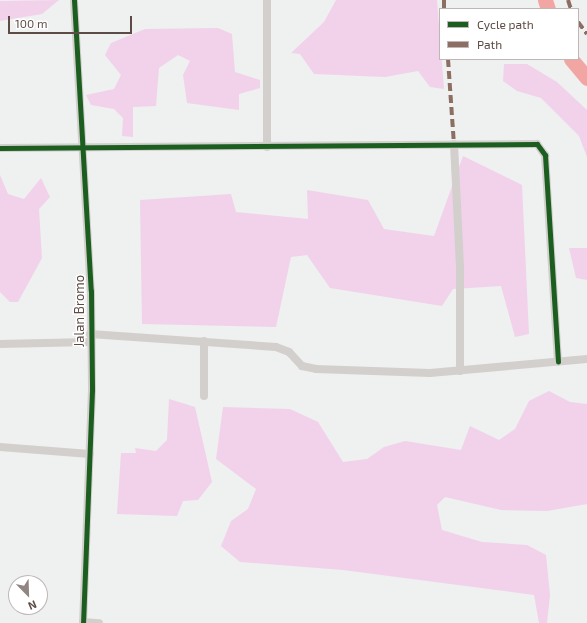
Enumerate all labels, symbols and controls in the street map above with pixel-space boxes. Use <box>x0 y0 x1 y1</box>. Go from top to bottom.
scale bar <box>10 8 134 34</box>
legend <box>439 8 579 60</box>
text: 100 m <box>15 16 47 30</box>
text: Cycle path <box>477 17 534 31</box>
text: Path <box>477 37 502 51</box>
street label: Jalan Bromo <box>71 275 87 347</box>
north arrow <box>8 575 48 615</box>
text: N <box>26 598 39 613</box>

